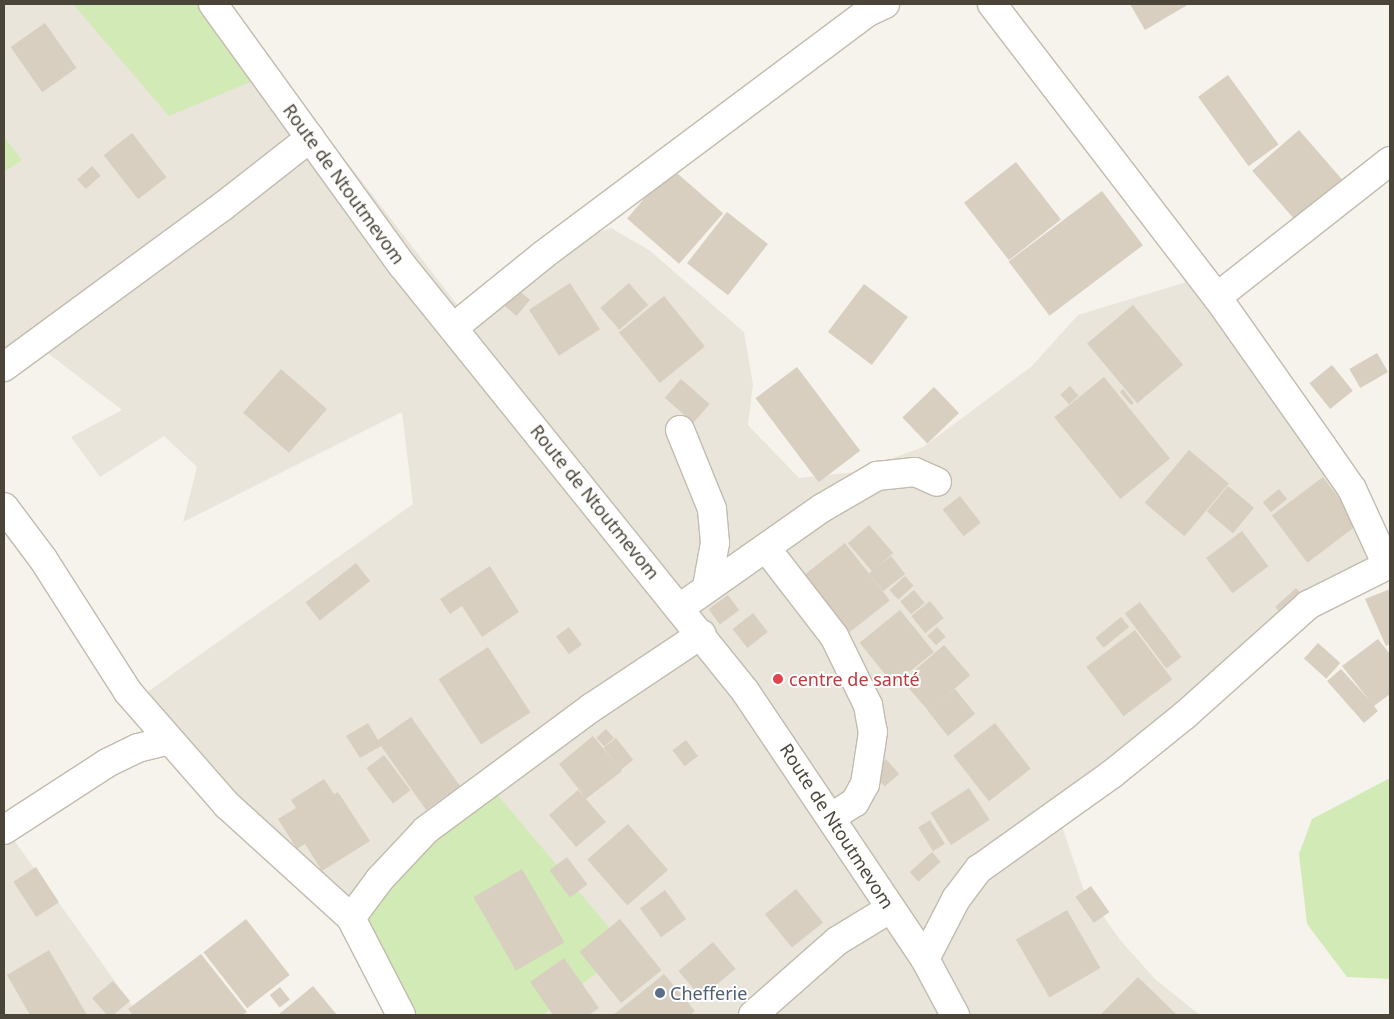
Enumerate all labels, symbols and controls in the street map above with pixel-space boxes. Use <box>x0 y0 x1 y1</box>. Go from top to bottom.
street label: Route de Ntoutmevom <box>279 100 409 268</box>
street label: Route de Ntoutmevom <box>526 420 664 584</box>
place label: centre de santé <box>789 668 920 690</box>
marker: centre de santé <box>771 672 785 686</box>
street label: Route de Ntoutmevom <box>775 739 899 913</box>
place label: Chefferie <box>670 982 747 1004</box>
marker: Chefferie <box>654 987 666 999</box>

